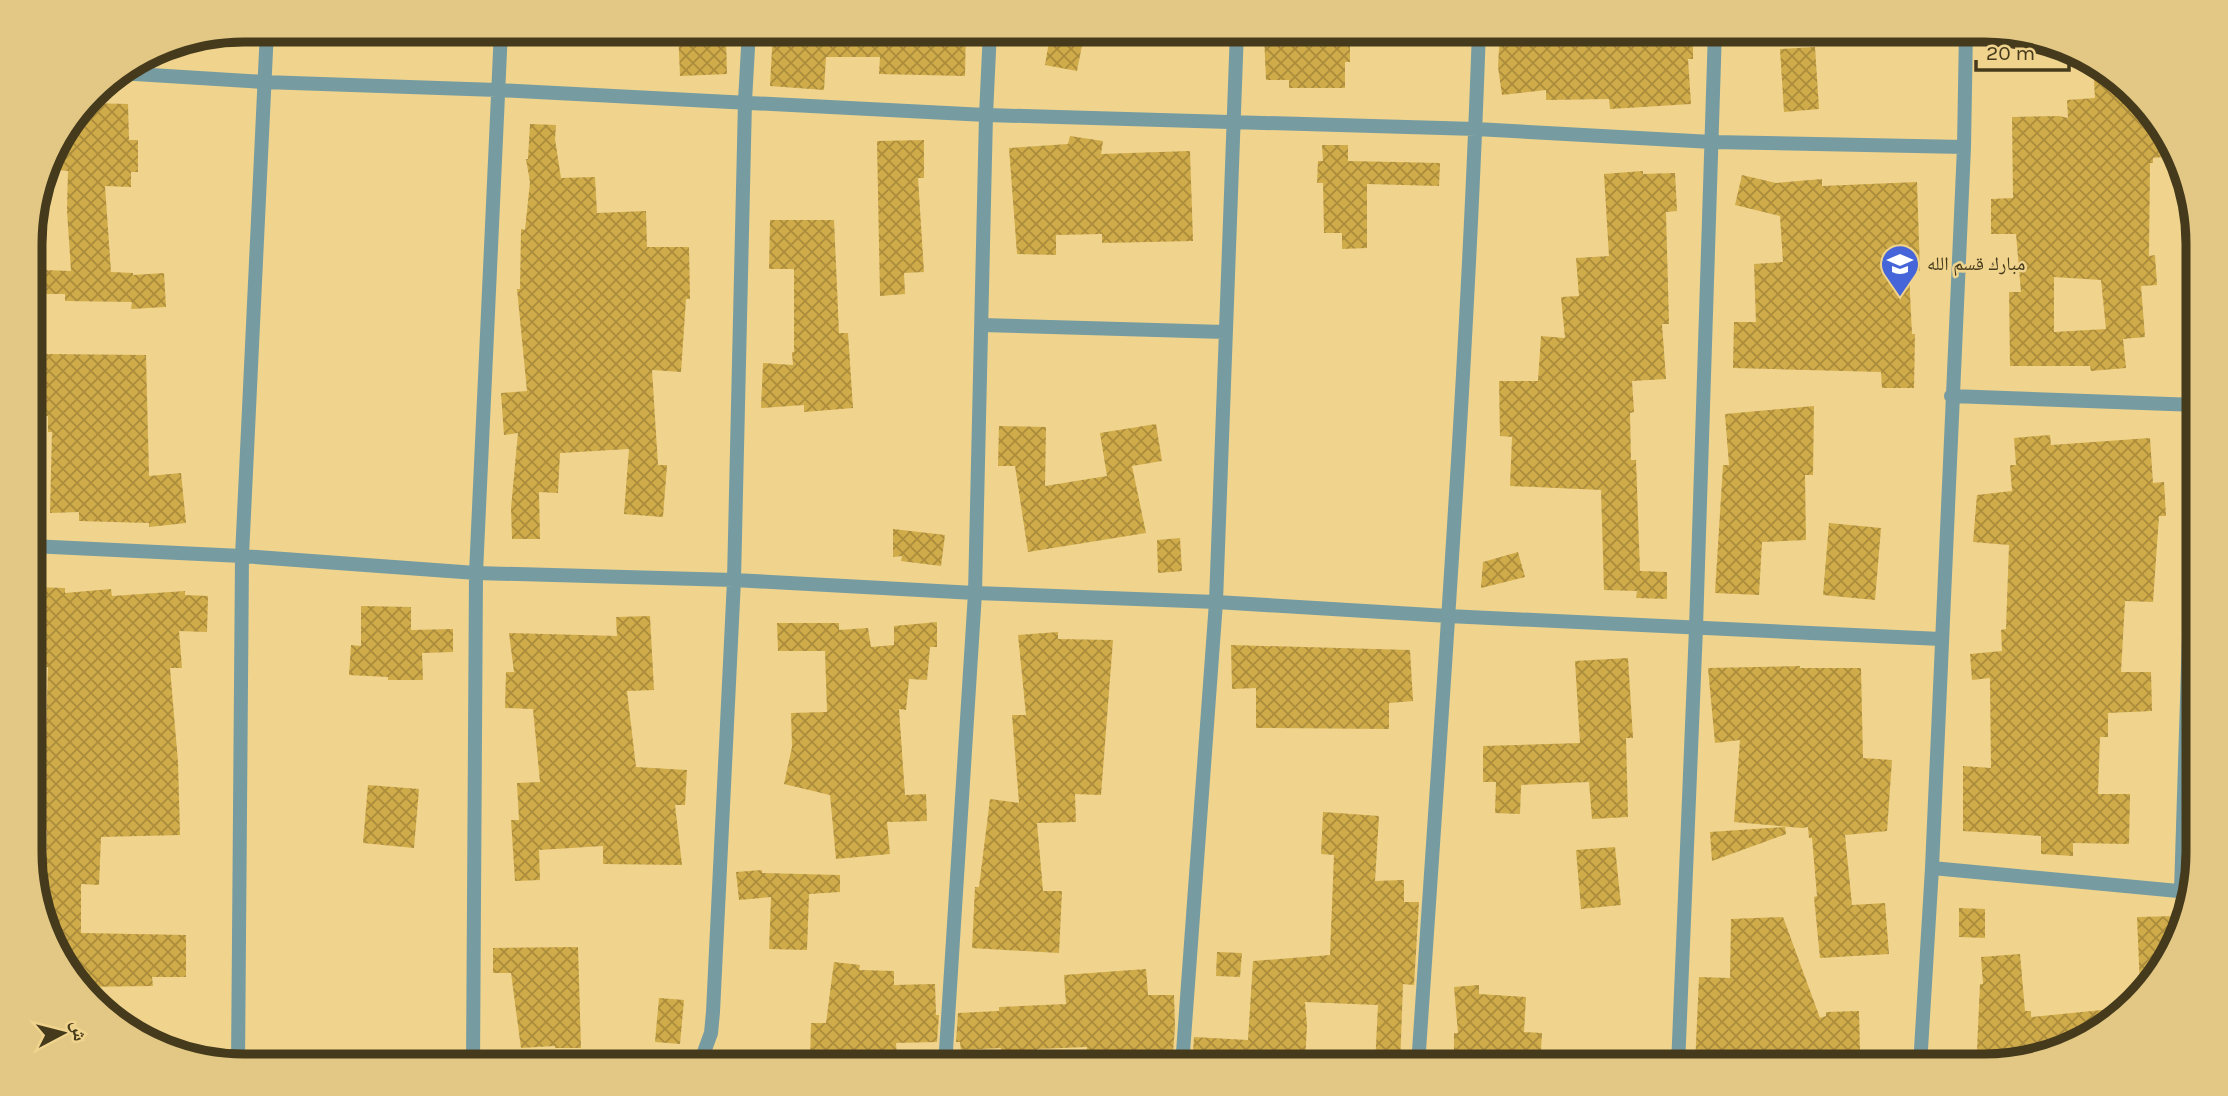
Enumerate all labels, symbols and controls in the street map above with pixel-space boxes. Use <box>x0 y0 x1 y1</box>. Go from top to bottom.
scale bar <box>1976 28 2069 72</box>
text: 20 m <box>1986 41 2035 65</box>
school or university icon: مبارك قسم الله <box>1879 243 1921 298</box>
place label: مبارك قسم الله <box>1927 253 2025 276</box>
north arrow <box>28 998 98 1068</box>
text: ش <box>67 1020 91 1042</box>

